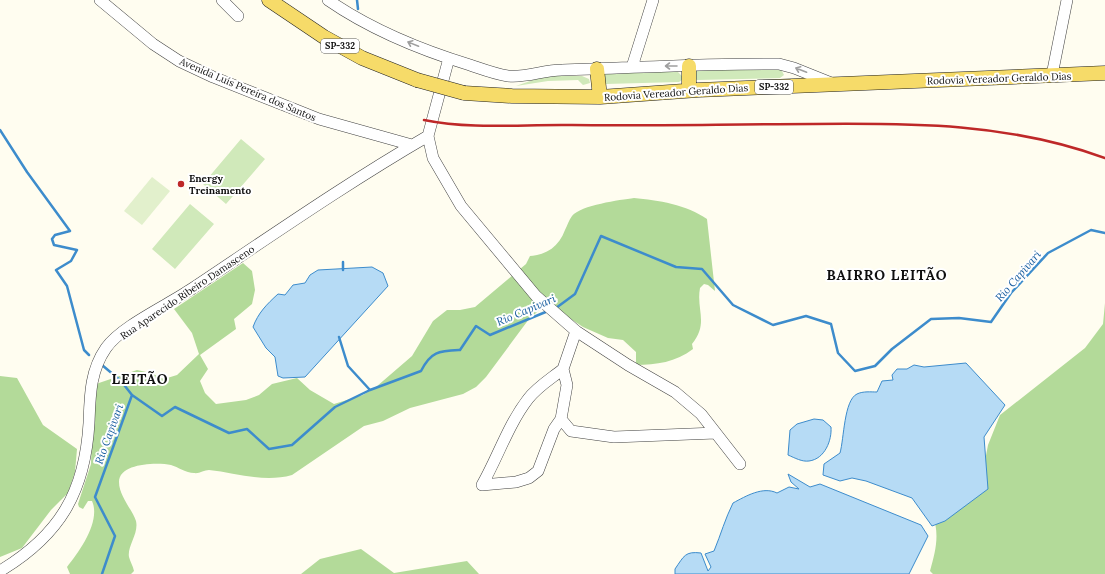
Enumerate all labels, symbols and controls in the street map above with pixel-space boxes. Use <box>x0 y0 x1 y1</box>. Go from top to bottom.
road number: SP-332 <box>321 39 359 53</box>
one-way arrow <box>407 39 419 47</box>
street label: Avenida Luís Pereira dos Santos <box>177 54 318 124</box>
one-way arrow <box>665 62 678 70</box>
one-way arrow <box>795 66 807 74</box>
street label: Rodovia Vereador Geraldo Dias <box>927 69 1072 88</box>
road number: SP-332 <box>755 80 793 94</box>
street label: Rodovia Vereador Geraldo Dias <box>604 81 749 104</box>
place label: Energy Treinamento <box>189 172 251 197</box>
marker: Energy Treinamento <box>176 179 186 189</box>
street label: Rua Aparecido Ribeiro Damasceno <box>118 242 257 342</box>
water label: Rio Capivari <box>992 247 1044 304</box>
district label: BAIRRO LEITÃO <box>826 266 948 284</box>
water label: Rio Capivari <box>494 291 558 329</box>
district label: LEITÃO <box>112 370 168 388</box>
water label: Rio Capivari <box>92 402 126 466</box>

